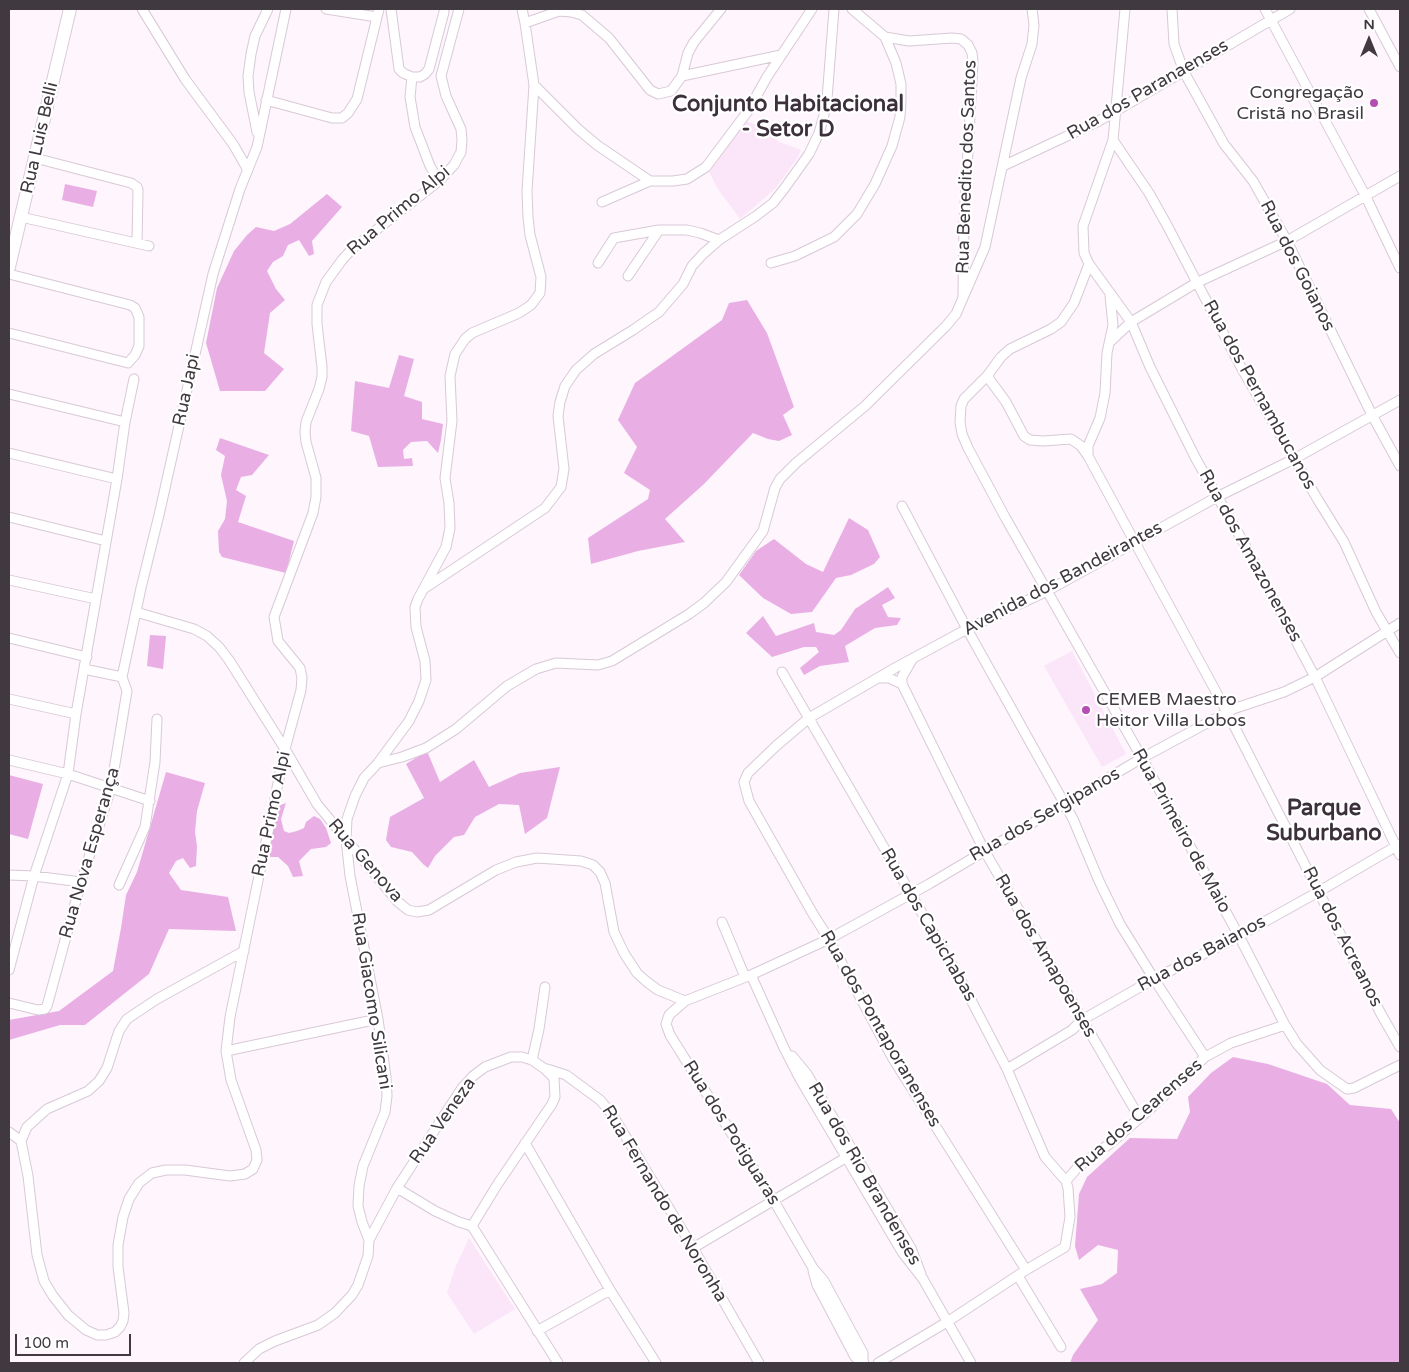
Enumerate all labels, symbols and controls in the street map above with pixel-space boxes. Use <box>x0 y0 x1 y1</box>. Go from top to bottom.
north arrow <box>1344 15 1394 65</box>
text: N <box>1363 16 1375 33</box>
street label: Rua dos Paranaenses <box>1064 35 1232 145</box>
street label: Rua Benedito dos Santos <box>952 59 982 275</box>
street label: Rua Luis Belli <box>17 80 63 196</box>
place label: Congregação Cristã no Brasil <box>1236 82 1364 125</box>
district label: Conjunto Habitacional - Setor D <box>672 92 904 144</box>
marker: Congregação Cristã no Brasil <box>1368 97 1380 109</box>
street label: Rua Primo Alpi <box>343 162 455 260</box>
street label: Rua dos Goianos <box>1255 197 1339 335</box>
street label: Rua dos Pernambucanos <box>1198 296 1320 494</box>
street label: Rua Japi <box>169 352 205 428</box>
street label: Rua dos Amazonenses <box>1194 466 1306 646</box>
street label: Avenida dos Bandeirantes <box>960 517 1166 641</box>
place label: CEMEB Maestro Heitor Villa Lobos <box>1096 689 1246 732</box>
marker: CEMEB Maestro Heitor Villa Lobos <box>1080 704 1092 716</box>
street label: Rua Primeiro de Maio <box>1127 745 1235 917</box>
street label: Rua Primo Alpi <box>248 749 296 879</box>
street label: Rua dos Sergipanos <box>966 763 1124 867</box>
street label: Rua Nova Esperança <box>55 765 125 941</box>
district label: Parque Suburbano <box>1266 796 1382 848</box>
street label: Rua Genova <box>323 815 407 907</box>
street label: Rua dos Capichabas <box>875 844 981 1006</box>
street label: Rua dos Acreanos <box>1297 863 1387 1011</box>
street label: Rua dos Amapoenses <box>989 870 1101 1042</box>
street label: Rua Giacomo Silicani <box>346 911 396 1091</box>
street label: Rua dos Baianos <box>1134 911 1270 997</box>
street label: Rua dos Pontaporanenses <box>815 927 945 1131</box>
street label: Rua dos Cearenses <box>1071 1055 1207 1177</box>
street label: Rua dos Potiguaras <box>678 1057 784 1209</box>
street label: Rua Veneza <box>405 1074 481 1168</box>
street label: Rua dos Rio Brandenses <box>803 1079 925 1269</box>
street label: Rua Fernando de Noronha <box>597 1102 731 1306</box>
scale bar <box>18 1324 134 1356</box>
text: 100 m <box>23 1334 69 1352</box>

